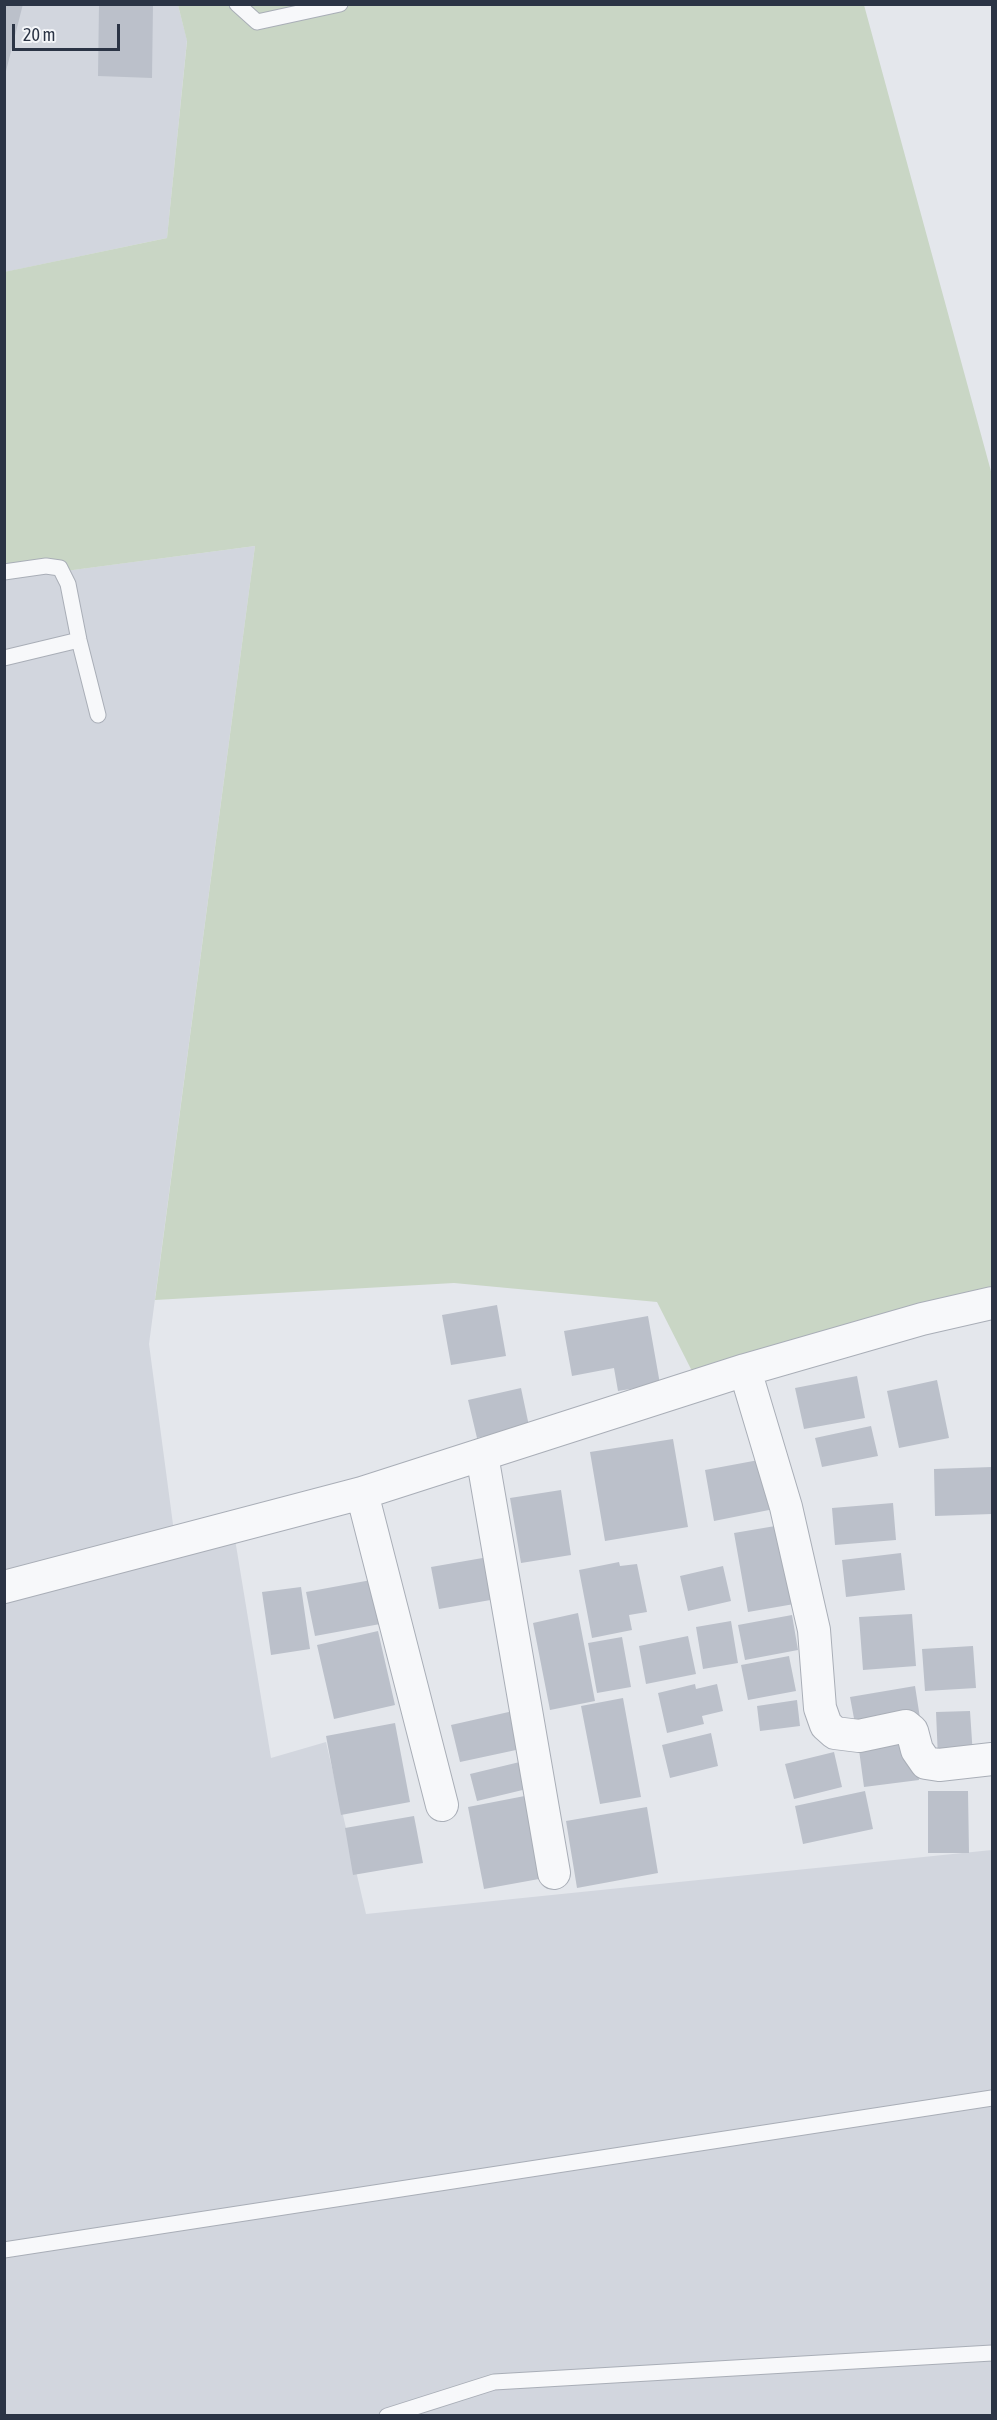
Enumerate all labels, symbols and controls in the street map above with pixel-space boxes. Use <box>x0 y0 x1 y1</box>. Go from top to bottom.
scale bar <box>15 12 123 50</box>
text: 20 m <box>23 24 55 45</box>

